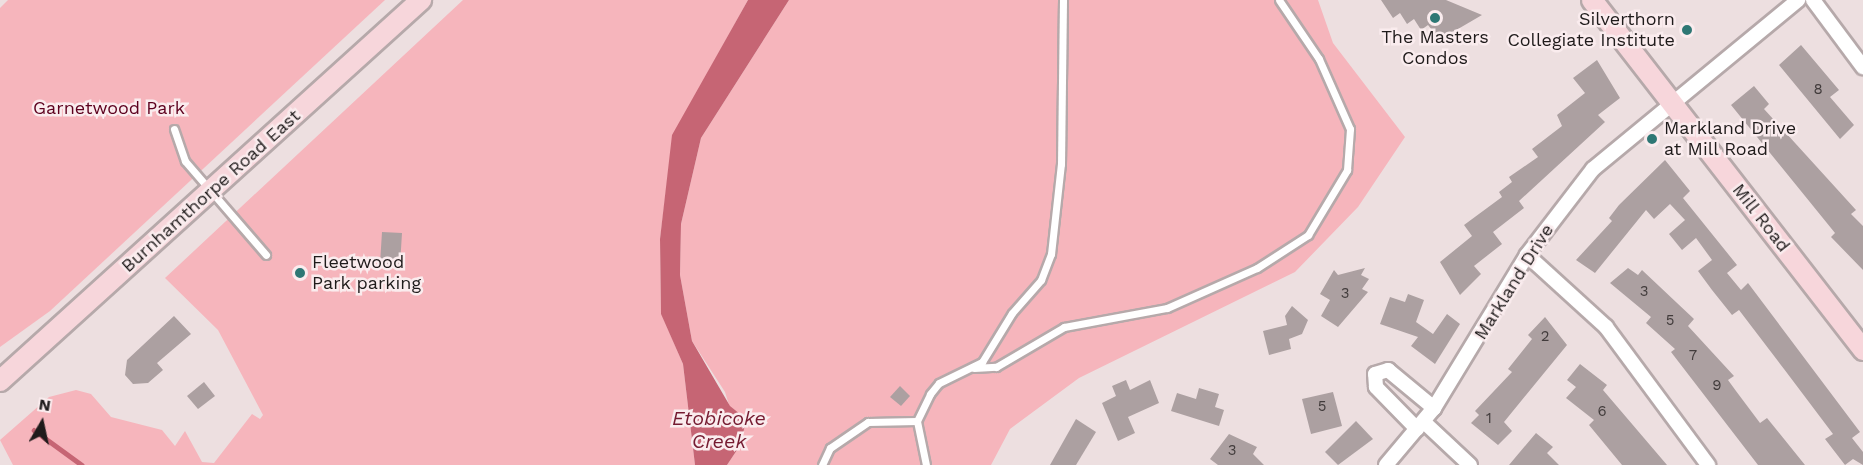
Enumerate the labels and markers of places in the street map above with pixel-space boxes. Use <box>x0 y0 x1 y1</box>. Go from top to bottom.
place label: Silverthorn Collegiate Institute <box>1507 9 1675 52</box>
marker: The Masters Condos <box>1428 11 1442 25</box>
marker: Silverthorn Collegiate Institute <box>1680 23 1694 37</box>
place label: The Masters Condos <box>1381 27 1489 70</box>
place label: Markland Drive at Mill Road <box>1664 118 1796 160</box>
marker: Markland Drive at Mill Road <box>1645 132 1659 146</box>
place label: Fleetwood Park parking <box>312 252 421 294</box>
marker: Fleetwood Park parking <box>293 266 307 280</box>

